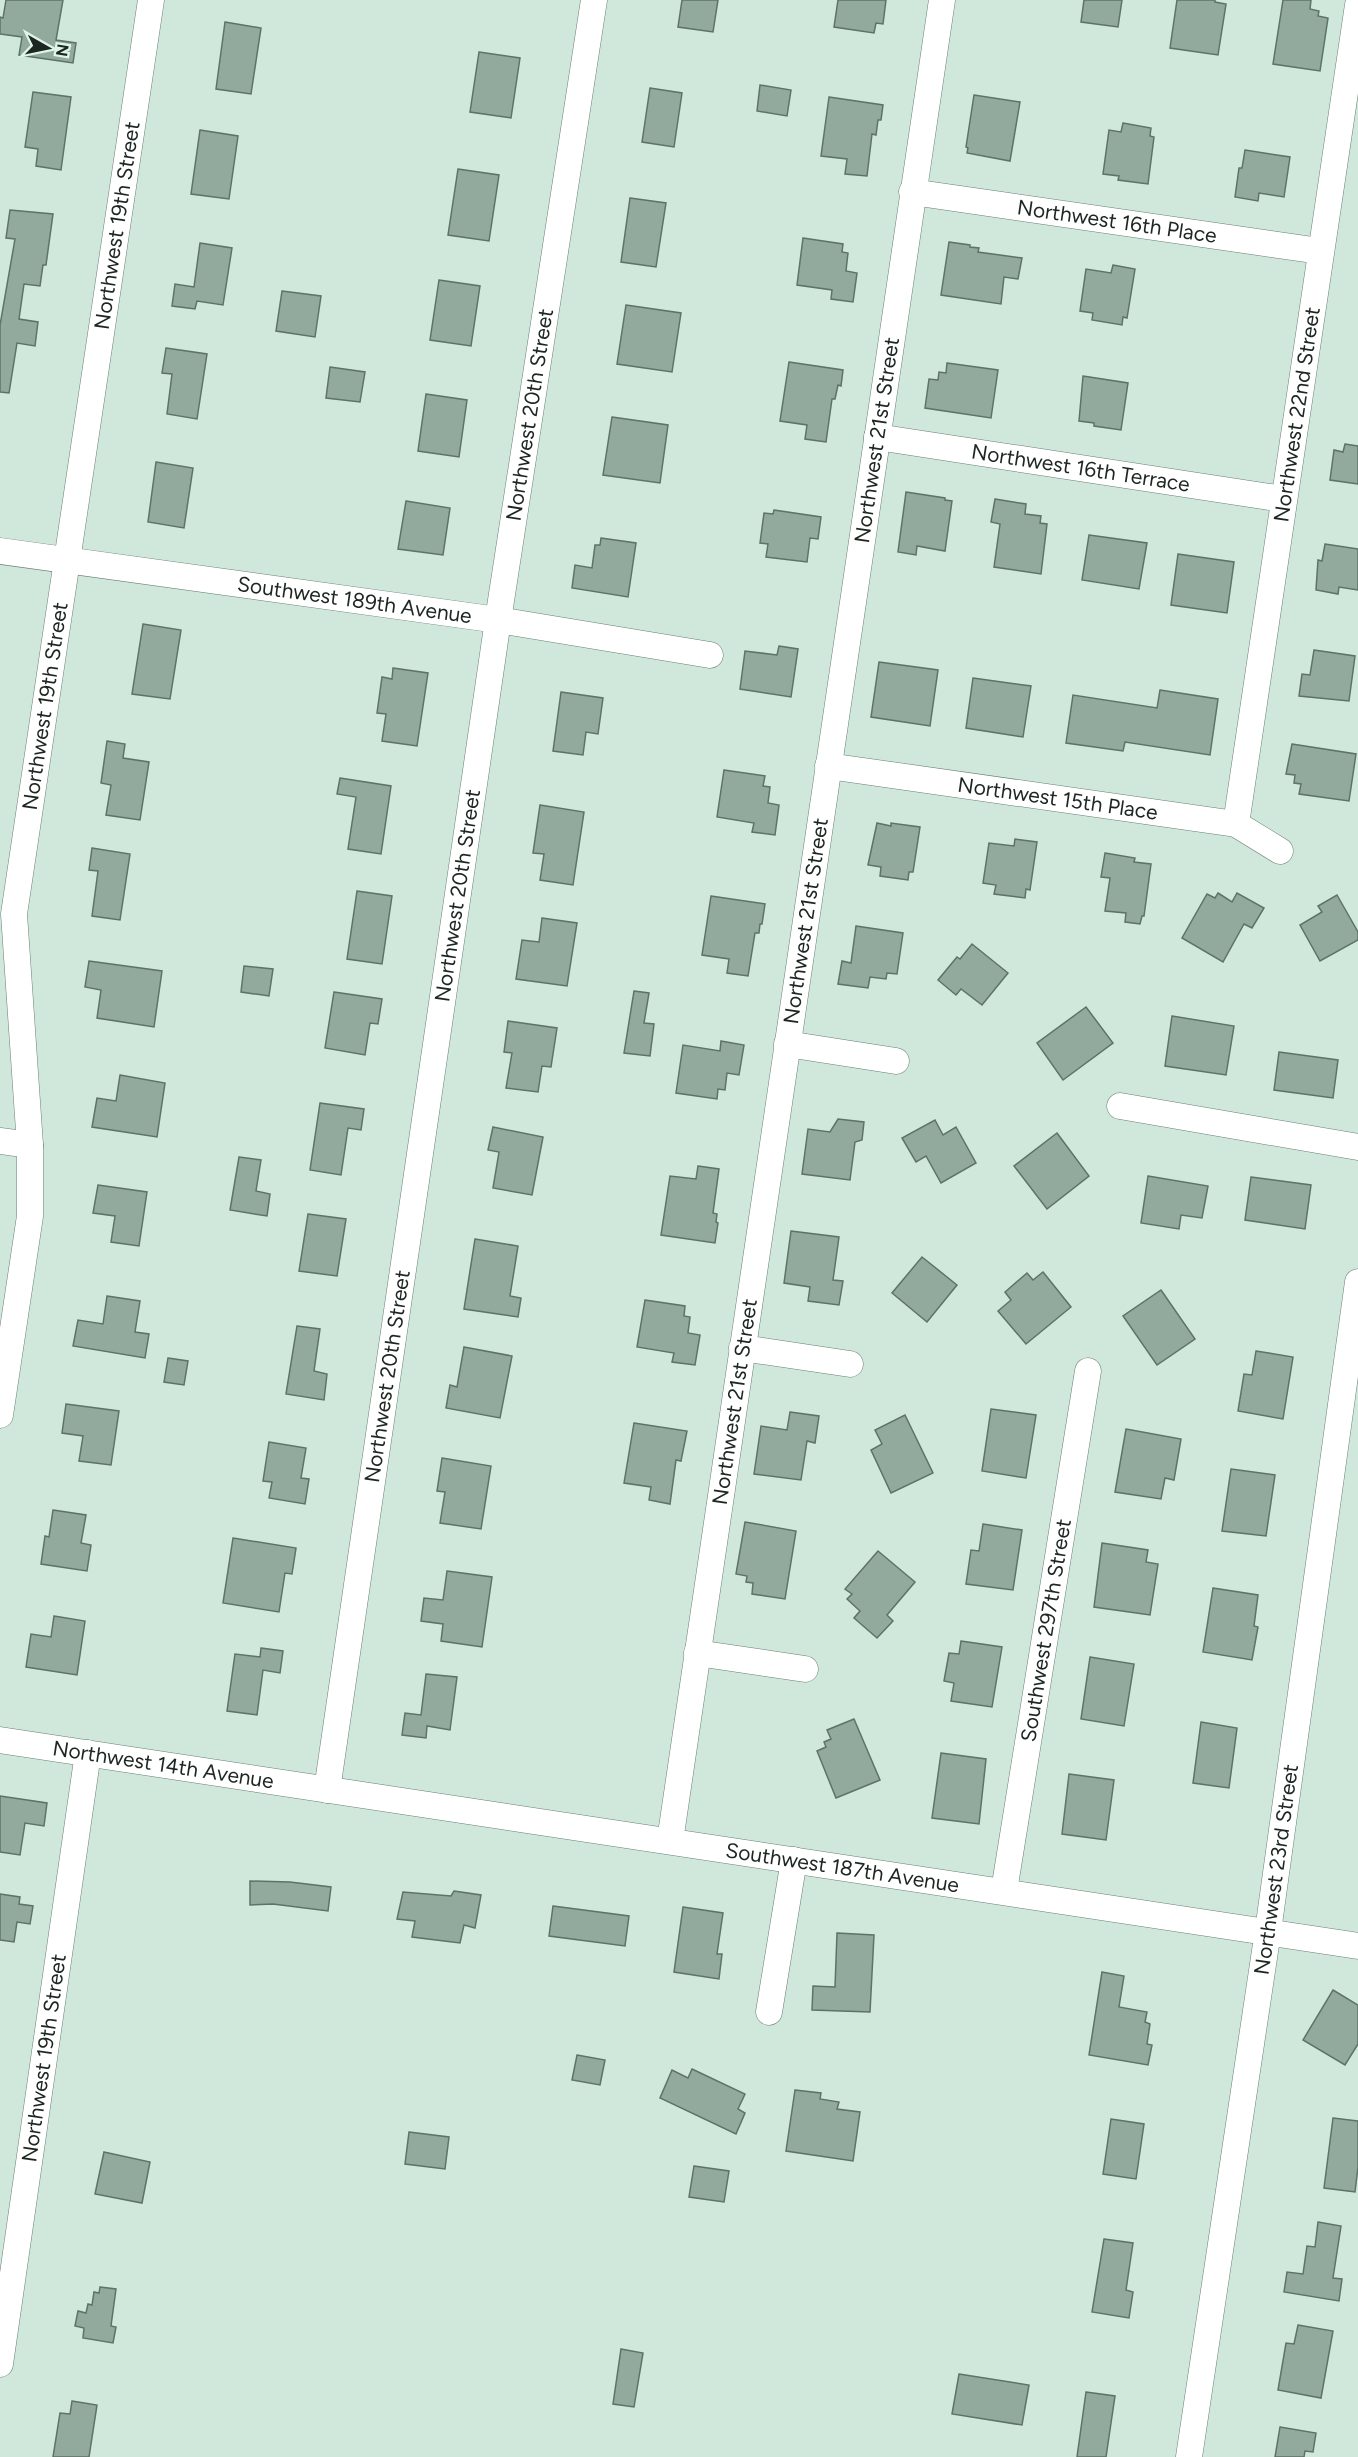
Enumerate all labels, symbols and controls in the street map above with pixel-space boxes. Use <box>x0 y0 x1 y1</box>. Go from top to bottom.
north arrow <box>18 18 78 78</box>
text: N <box>52 43 73 58</box>
street label: Northwest 19th Street <box>89 120 145 331</box>
street label: Northwest 16th Place <box>1015 194 1218 248</box>
street label: Northwest 22nd Street <box>1268 305 1325 524</box>
street label: Northwest 20th Street <box>500 307 558 523</box>
street label: Northwest 21st Street <box>849 335 904 545</box>
street label: Northwest 16th Terrace <box>970 439 1192 497</box>
street label: Southwest 189th Avenue <box>236 571 473 628</box>
street label: Northwest 19th Street <box>17 600 73 812</box>
street label: Northwest 15th Place <box>956 772 1159 825</box>
street label: Northwest 20th Street <box>429 787 485 1003</box>
street label: Northwest 21st Street <box>778 816 833 1026</box>
street label: Northwest 20th Street <box>359 1268 415 1484</box>
street label: Northwest 21st Street <box>707 1297 762 1506</box>
street label: Southwest 297th Street <box>1015 1517 1076 1744</box>
street label: Northwest 14th Avenue <box>51 1735 275 1793</box>
street label: Northwest 23rd Street <box>1249 1762 1303 1976</box>
street label: Southwest 187th Avenue <box>724 1837 961 1897</box>
street label: Northwest 19th Street <box>16 1952 71 2164</box>

